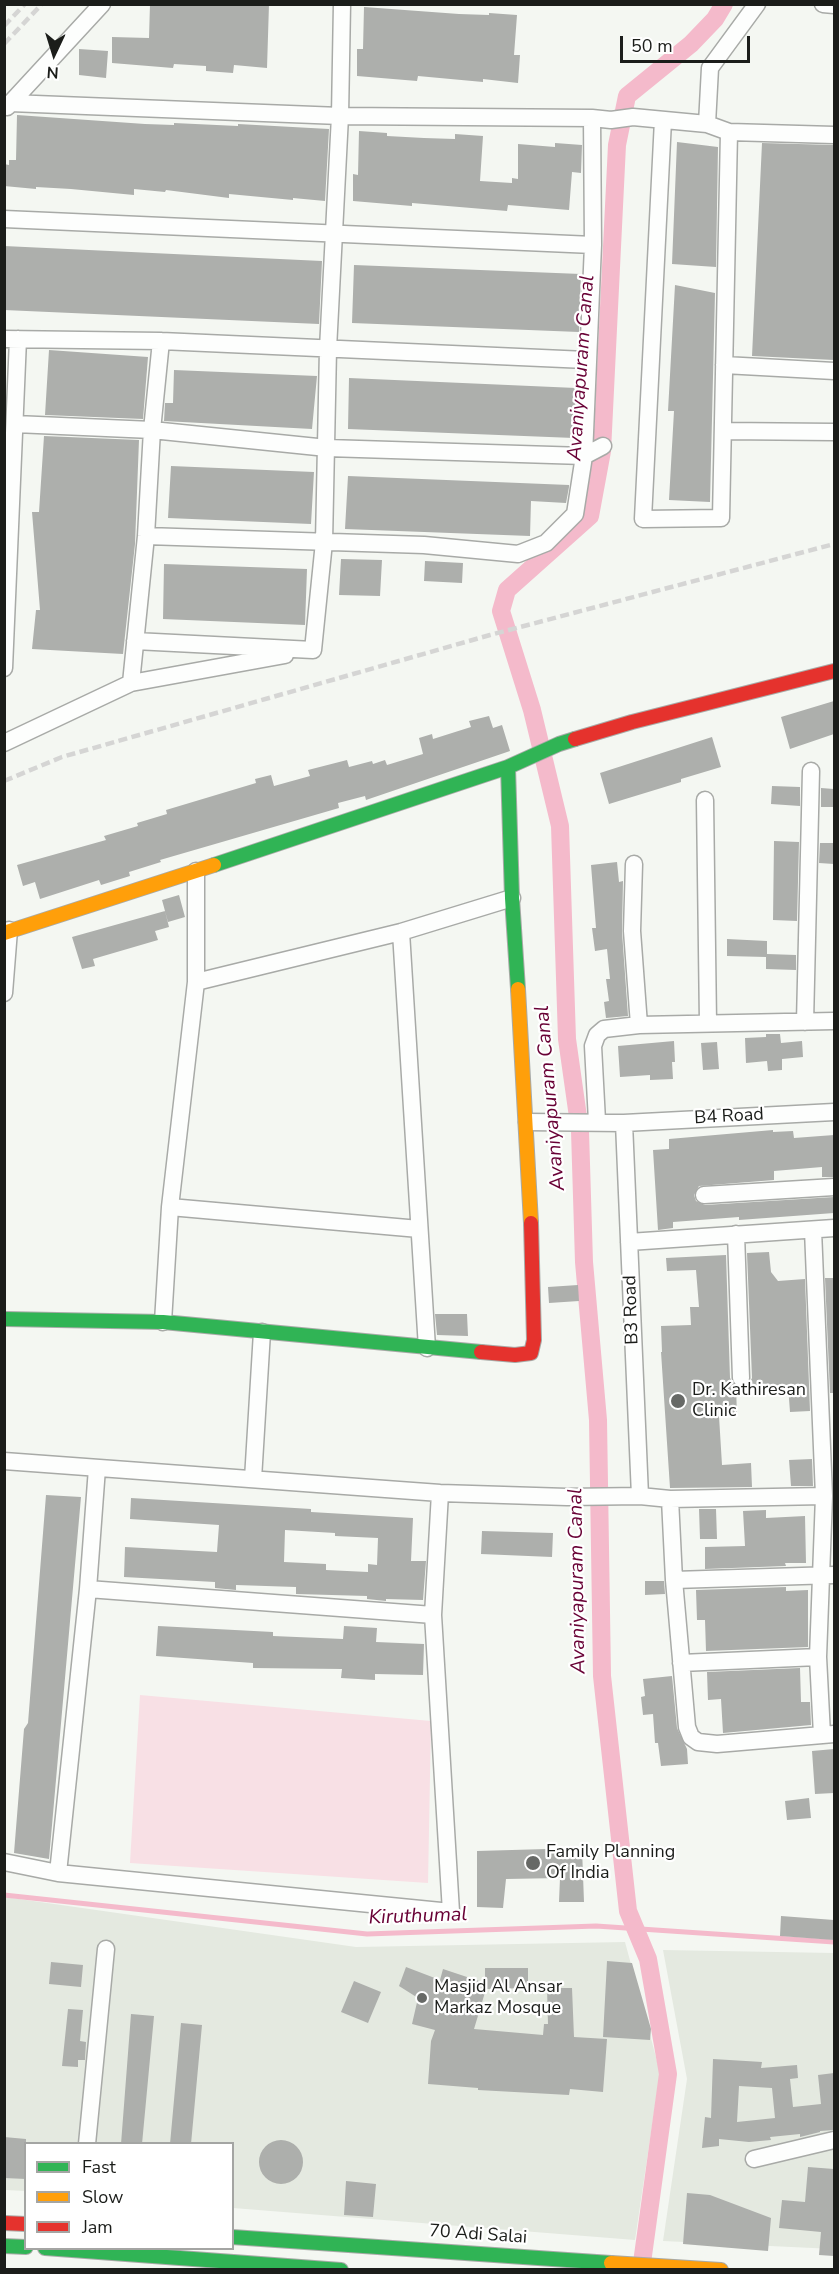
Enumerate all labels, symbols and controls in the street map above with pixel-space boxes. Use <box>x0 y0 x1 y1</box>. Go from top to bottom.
north arrow <box>24 24 84 84</box>
scale bar <box>623 24 754 62</box>
text: 50 m <box>631 34 673 58</box>
text: N <box>46 61 59 83</box>
water label: Avaniyapuram Canal <box>564 274 600 462</box>
water label: Avaniyapuram Canal <box>531 1004 571 1192</box>
street label: B4 Road <box>694 1104 764 1130</box>
street label: B3 Road <box>620 1275 644 1345</box>
place label: Dr. Kathiresan Clinic <box>692 1380 806 1422</box>
marker: Dr. Kathiresan Clinic <box>669 1392 687 1410</box>
water label: Avaniyapuram Canal <box>564 1488 592 1674</box>
place label: Family Planning Of India <box>546 1842 675 1884</box>
marker: Family Planning Of India <box>524 1854 542 1872</box>
water label: Kiruthumal <box>368 1903 468 1931</box>
place label: Masjid Al Ansar Markaz Mosque <box>434 1977 562 2020</box>
marker: Masjid Al Ansar Markaz Mosque <box>415 1991 429 2005</box>
legend <box>24 2142 234 2250</box>
text: Fast <box>82 2155 116 2179</box>
text: Slow <box>82 2185 123 2209</box>
text: Jam <box>82 2215 113 2239</box>
street label: 70 Adi Salai <box>428 2221 528 2249</box>

